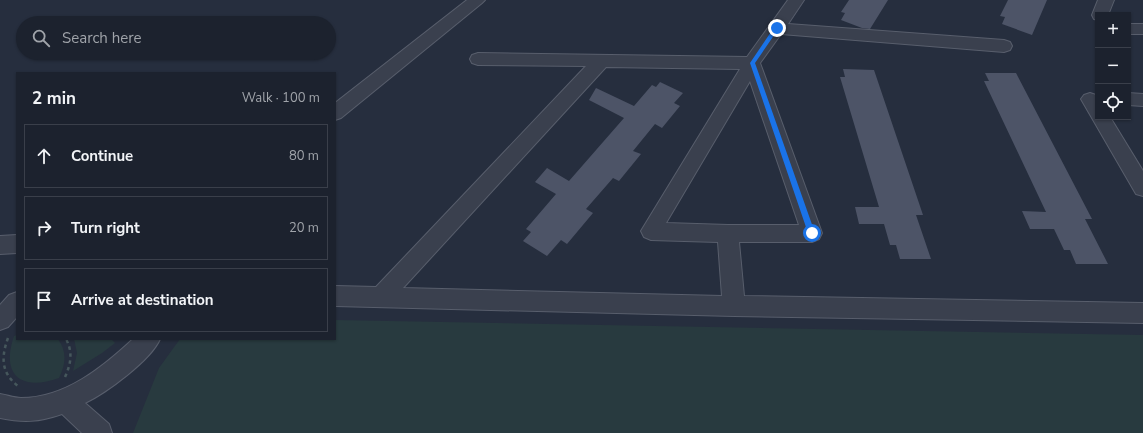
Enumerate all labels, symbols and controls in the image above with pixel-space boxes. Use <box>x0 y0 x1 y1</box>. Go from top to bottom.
map controls <box>1095 12 1131 120</box>
button: + <box>1095 12 1131 48</box>
search box <box>16 16 336 60</box>
route end <box>768 19 786 37</box>
icon: search <box>30 27 52 49</box>
text: Search here <box>62 28 142 48</box>
button: − <box>1095 48 1131 84</box>
button: locate <box>1095 84 1131 120</box>
text: 2 min <box>32 87 76 110</box>
text: Walk · 100 m <box>242 89 320 107</box>
icon: ahead <box>33 145 55 167</box>
text: Continue <box>71 146 133 166</box>
text: 80 m <box>289 147 319 165</box>
icon: right <box>33 217 55 239</box>
text: Turn right <box>71 218 140 238</box>
text: 20 m <box>289 219 319 237</box>
route start <box>803 224 821 242</box>
icon: arrive <box>33 289 55 311</box>
text: Arrive at destination <box>71 290 214 310</box>

